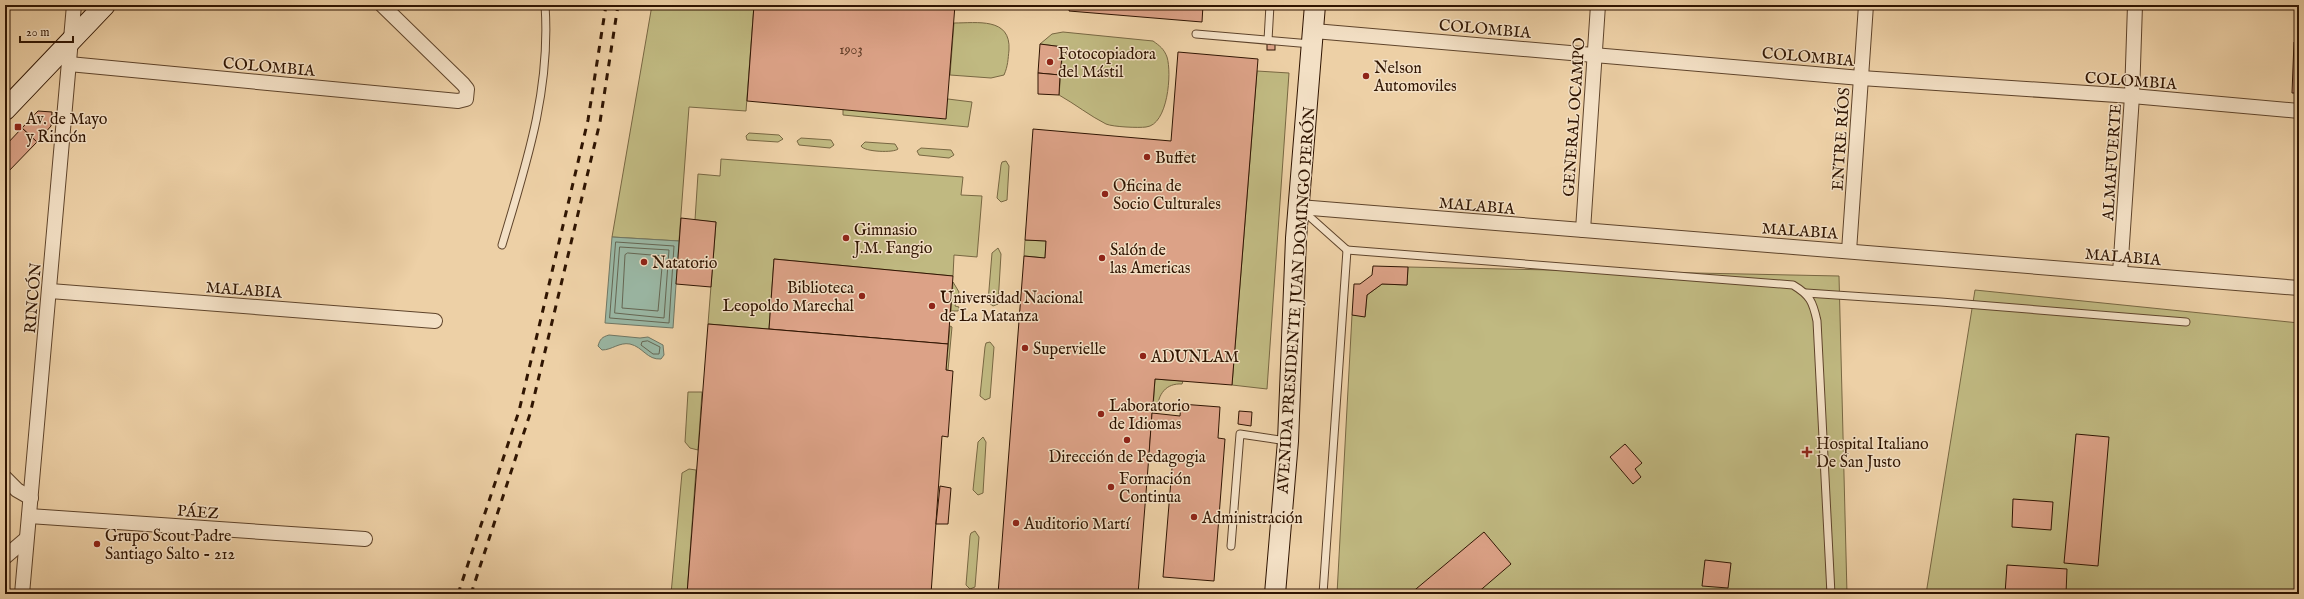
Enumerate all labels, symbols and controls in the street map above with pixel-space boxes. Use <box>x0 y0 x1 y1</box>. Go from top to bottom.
street label: COLOMBIA <box>1438 16 1533 44</box>
scale bar <box>20 18 73 44</box>
text: 20 m <box>26 25 49 40</box>
street label: GENERAL OCAMPO <box>1559 37 1591 197</box>
house number: 1903 <box>839 41 863 59</box>
street label: COLOMBIA <box>1761 44 1856 72</box>
place label: Fotocopiadora del Mástil <box>1058 45 1156 83</box>
street label: COLOMBIA <box>222 54 317 82</box>
marker: Fotocopiadora del Mástil <box>1045 57 1055 67</box>
place label: Nelson Automoviles <box>1373 59 1457 97</box>
street label: COLOMBIA <box>2084 69 2179 95</box>
marker: Nelson Automoviles <box>1361 71 1371 81</box>
street label: ENTRE RÍOS <box>1826 87 1856 191</box>
street label: ALMAFUERTE <box>2099 103 2127 222</box>
street label: AVENIDA PRESIDENTE JUAN DOMINGO PERÓN <box>1271 106 1321 495</box>
place label: Av. de Mayo y Rincón <box>25 110 108 148</box>
marker: Av. de Mayo y Rincón <box>13 122 23 132</box>
place label: Buffet <box>1155 149 1197 169</box>
marker: Buffet <box>1142 152 1152 162</box>
place label: Oficina de Socio Culturales <box>1113 177 1221 215</box>
marker: Oficina de Socio Culturales <box>1100 189 1110 199</box>
street label: MALABIA <box>1438 194 1517 220</box>
street label: MALABIA <box>1761 219 1840 245</box>
place label: Gimnasio J.M. Fangio <box>852 221 933 259</box>
marker: Gimnasio J.M. Fangio <box>841 233 851 243</box>
place label: Salón de las Americas <box>1110 241 1191 279</box>
street label: MALABIA <box>2084 245 2163 271</box>
marker: Salón de las Americas <box>1097 253 1107 263</box>
place label: Natatorio <box>652 254 718 274</box>
marker: Natatorio <box>639 257 649 267</box>
street label: RINCÓN <box>19 262 47 334</box>
street label: MALABIA <box>205 278 284 304</box>
place label: Biblioteca Leopoldo Marechal <box>722 279 855 317</box>
place label: Universidad Nacional de La Matanza <box>940 289 1084 327</box>
marker: Biblioteca Leopoldo Marechal <box>857 291 867 301</box>
marker: Universidad Nacional de La Matanza <box>927 301 937 311</box>
place label: Supervielle <box>1033 340 1106 360</box>
marker: Supervielle <box>1020 343 1030 353</box>
place label: ADUNLAM <box>1150 348 1239 368</box>
marker: ADUNLAM <box>1138 351 1148 361</box>
place label: Laboratorio de Idiomas <box>1109 397 1190 435</box>
marker: Laboratorio de Idiomas <box>1096 409 1106 419</box>
marker: Dirección de Pedagogia <box>1122 435 1132 445</box>
place label: Hospital Italiano De San Justo <box>1816 435 1929 473</box>
marker: Hospital Italiano De San Justo <box>1801 446 1813 458</box>
place label: Dirección de Pedagogia <box>1048 448 1206 468</box>
place label: Formación Continua <box>1119 470 1191 508</box>
marker: Formación Continua <box>1106 482 1116 492</box>
street label: PÁEZ <box>176 500 220 524</box>
place label: Administración <box>1201 509 1303 529</box>
marker: Administración <box>1189 512 1199 522</box>
place label: Auditorio Martí <box>1023 515 1131 535</box>
marker: Auditorio Martí <box>1011 518 1021 528</box>
place label: Grupo Scout Padre Santiago Salto - 212 <box>105 527 235 565</box>
marker: Grupo Scout Padre Santiago Salto - 212 <box>92 539 102 549</box>

